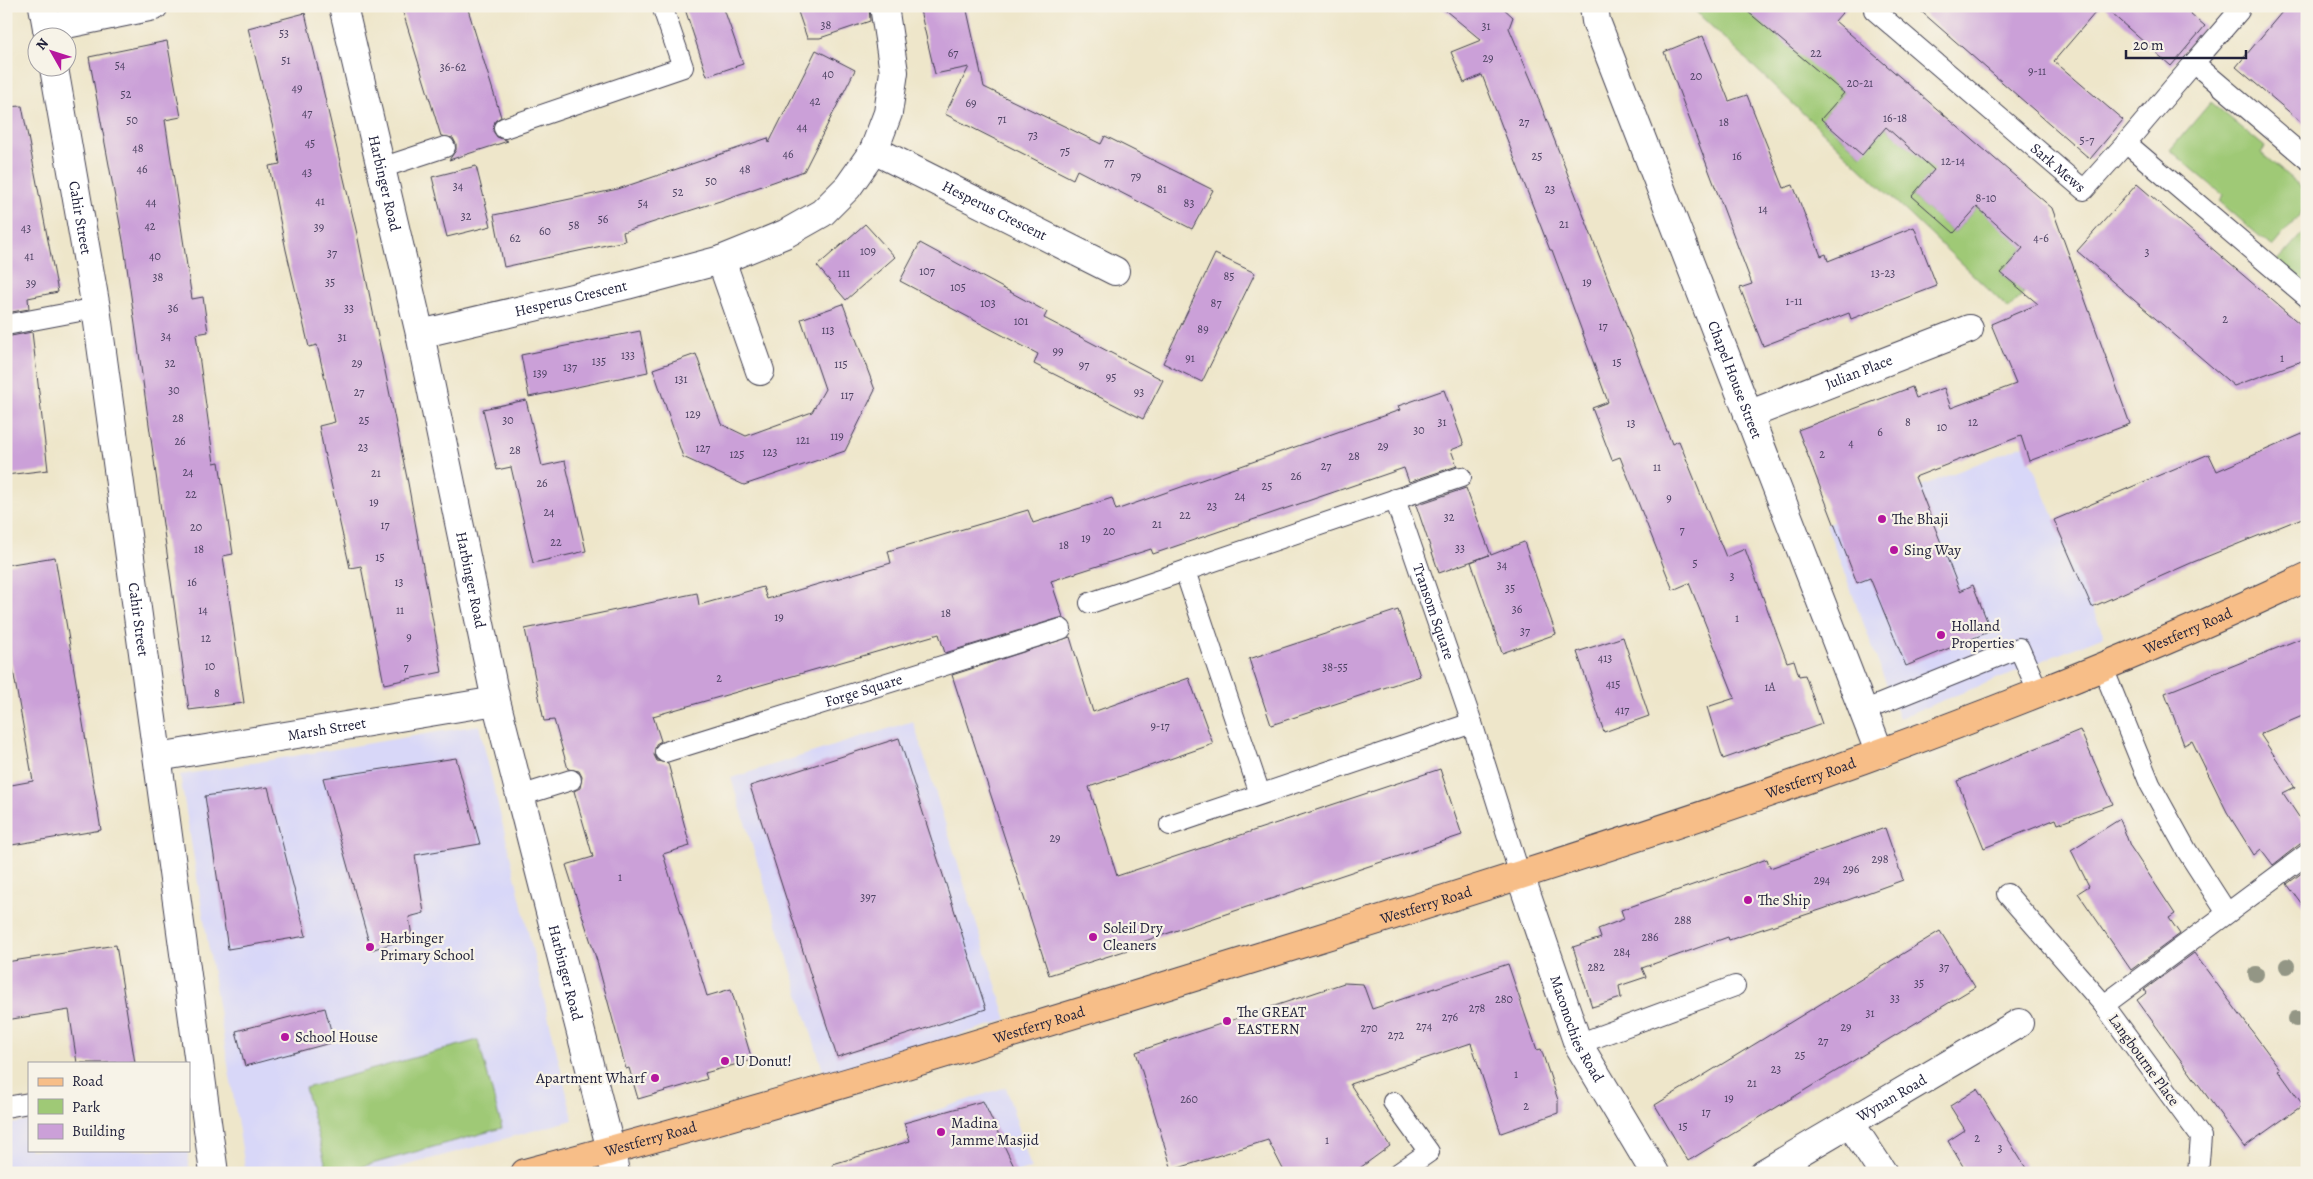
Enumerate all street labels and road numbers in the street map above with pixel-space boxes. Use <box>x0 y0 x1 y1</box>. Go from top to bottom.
street label: Harbinger Road <box>364 133 406 234</box>
street label: Sark Mews <box>2026 138 2090 197</box>
street label: Hesperus Crescent <box>939 176 1051 245</box>
street label: Cahir Street <box>64 179 96 256</box>
street label: Hesperus Crescent <box>513 275 629 321</box>
street label: Chapel House Street <box>1703 318 1767 442</box>
street label: Julian Place <box>1822 350 1896 394</box>
street label: Harbinger Road <box>451 530 491 631</box>
street label: Transom Square <box>1408 561 1460 663</box>
street label: Cahir Street <box>124 581 153 658</box>
street label: Westferry Road <box>2139 602 2236 659</box>
street label: Forge Square <box>822 669 905 712</box>
street label: Marsh Street <box>286 713 367 745</box>
street label: Westferry Road <box>1762 752 1859 804</box>
street label: Westferry Road <box>1377 881 1475 929</box>
street label: Harbinger Road <box>544 923 588 1023</box>
street label: Maconochies Road <box>1545 973 1609 1087</box>
street label: Westferry Road <box>990 1001 1088 1049</box>
street label: Langbourne Place <box>2104 1010 2184 1110</box>
street label: Wynan Road <box>1852 1069 1931 1127</box>
street label: Westferry Road <box>601 1116 700 1162</box>

